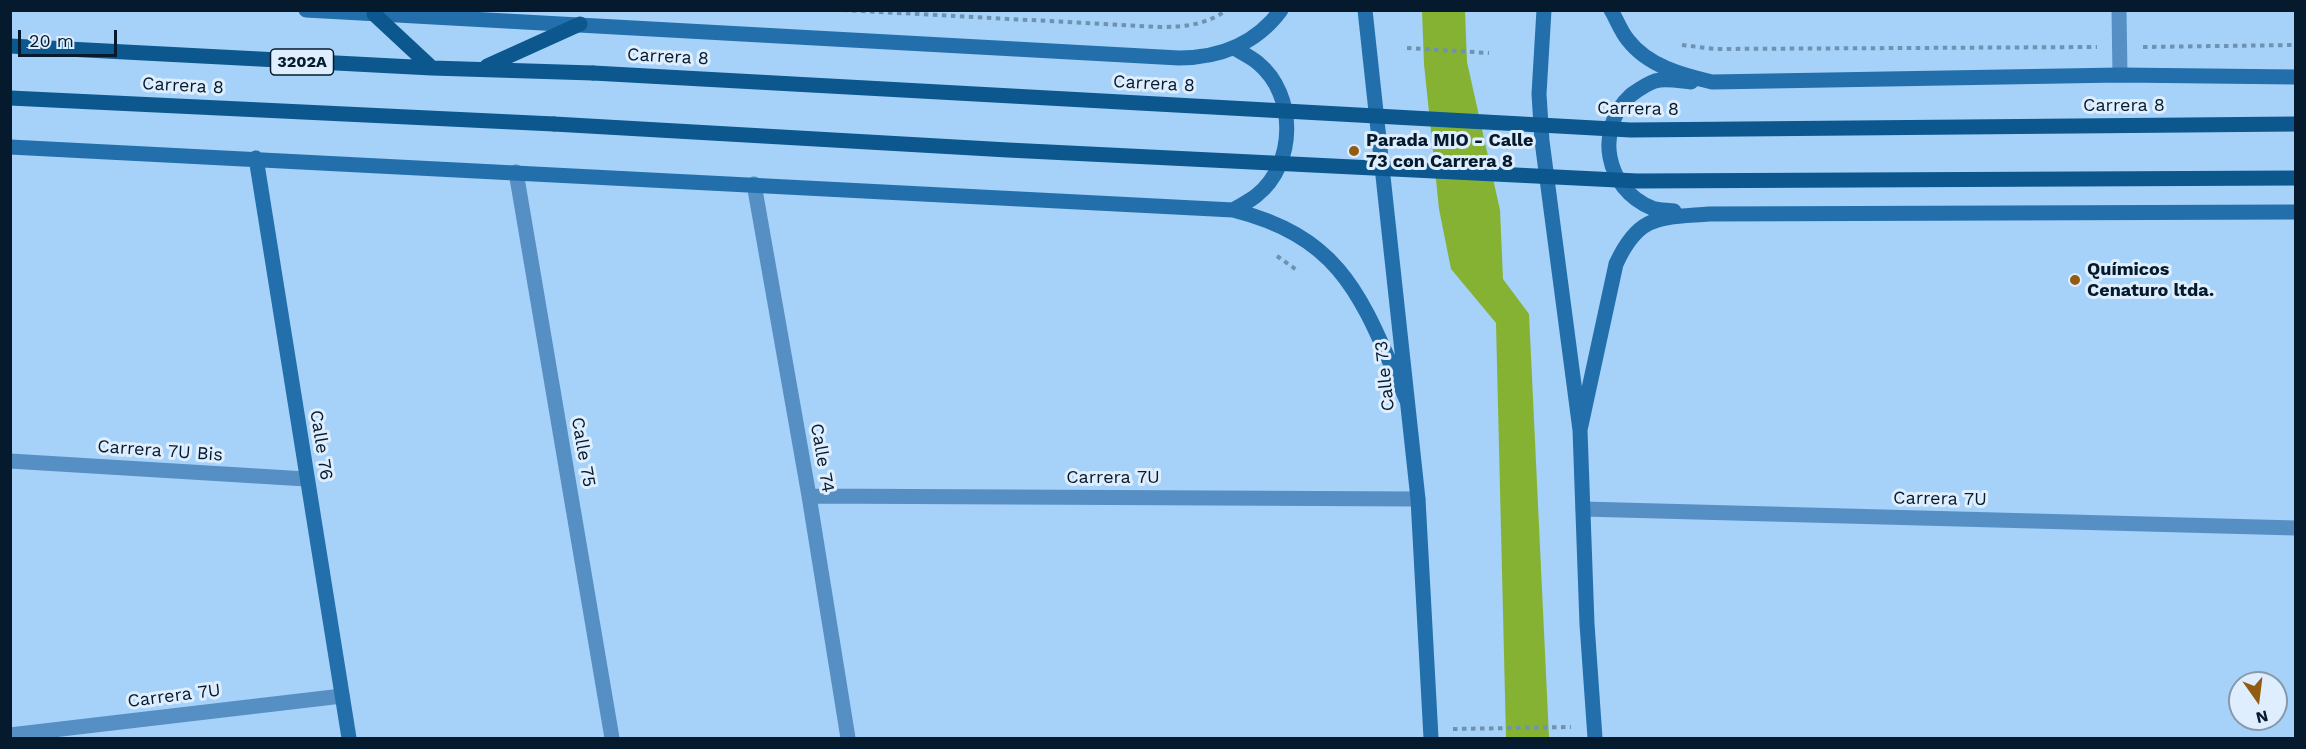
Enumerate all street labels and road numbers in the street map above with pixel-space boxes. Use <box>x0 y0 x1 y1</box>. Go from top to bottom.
street label: Carrera 8 <box>627 44 709 70</box>
road number: 3202A <box>270 49 334 75</box>
street label: Carrera 8 <box>1113 71 1195 97</box>
street label: Carrera 8 <box>142 73 224 99</box>
street label: Carrera 8 <box>2083 95 2165 117</box>
street label: Carrera 8 <box>1597 97 1679 121</box>
street label: Calle 73 <box>1371 340 1399 412</box>
street label: Calle 76 <box>305 408 337 482</box>
street label: Calle 75 <box>566 415 600 489</box>
street label: Calle 74 <box>805 422 839 494</box>
street label: Carrera 7U Bis <box>97 436 223 466</box>
street label: Carrera 7U <box>1066 467 1160 489</box>
street label: Carrera 7U <box>1893 487 1987 511</box>
street label: Carrera 7U <box>126 680 222 712</box>

